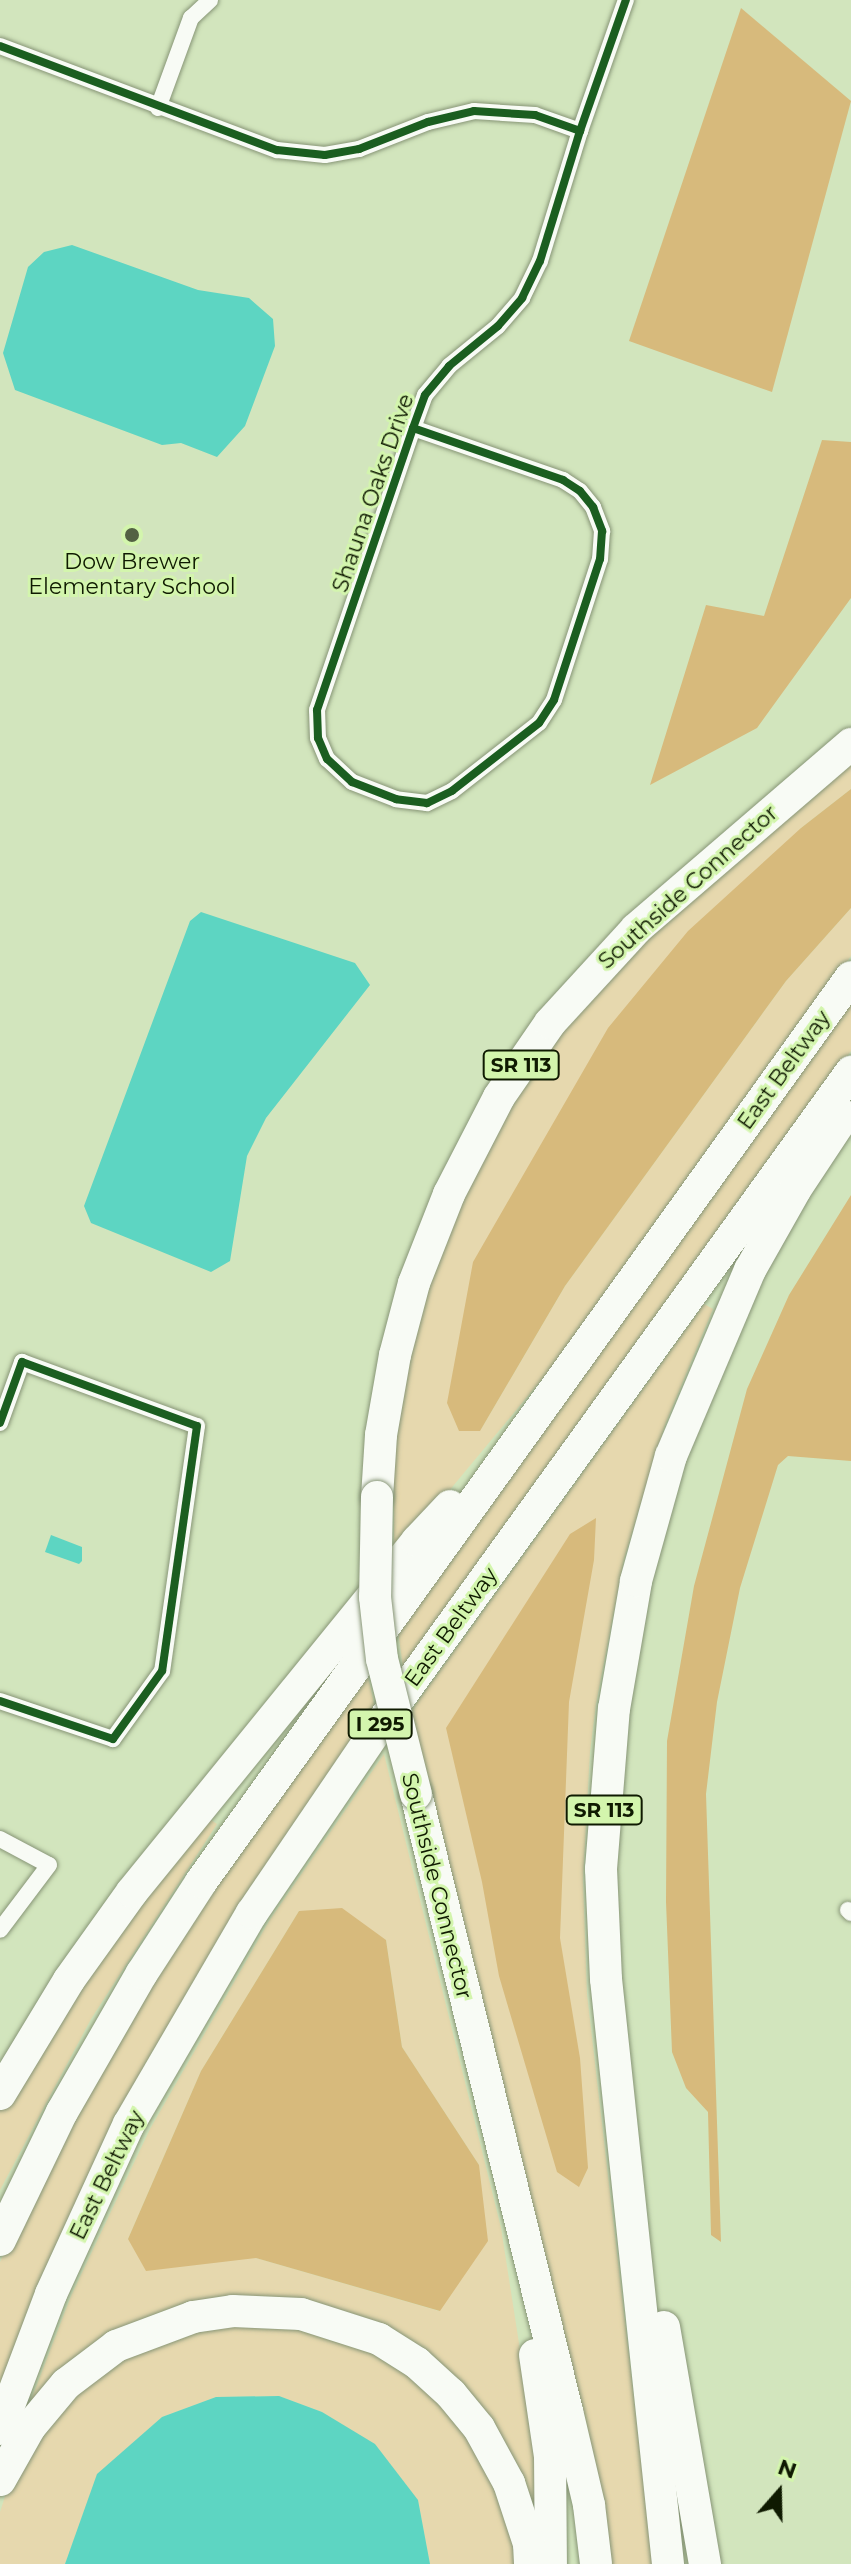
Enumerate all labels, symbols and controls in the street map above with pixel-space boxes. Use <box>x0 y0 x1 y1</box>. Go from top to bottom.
street label: Shauna Oaks Drive <box>327 390 419 596</box>
marker: Dow Brewer Elementary School <box>123 526 141 544</box>
place label: Dow Brewer Elementary School <box>28 548 236 600</box>
street label: Southside Connector <box>593 800 783 974</box>
street label: East Beltway <box>732 1005 836 1135</box>
road number: SR 113 <box>481 1049 561 1081</box>
street label: East Beltway <box>399 1562 503 1692</box>
road number: I 295 <box>346 1708 414 1740</box>
street label: Southside Connector <box>396 1770 478 2002</box>
road number: SR 113 <box>564 1794 644 1826</box>
street label: East Beltway <box>64 2106 150 2244</box>
north arrow <box>739 2452 819 2532</box>
text: N <box>774 2453 800 2485</box>

